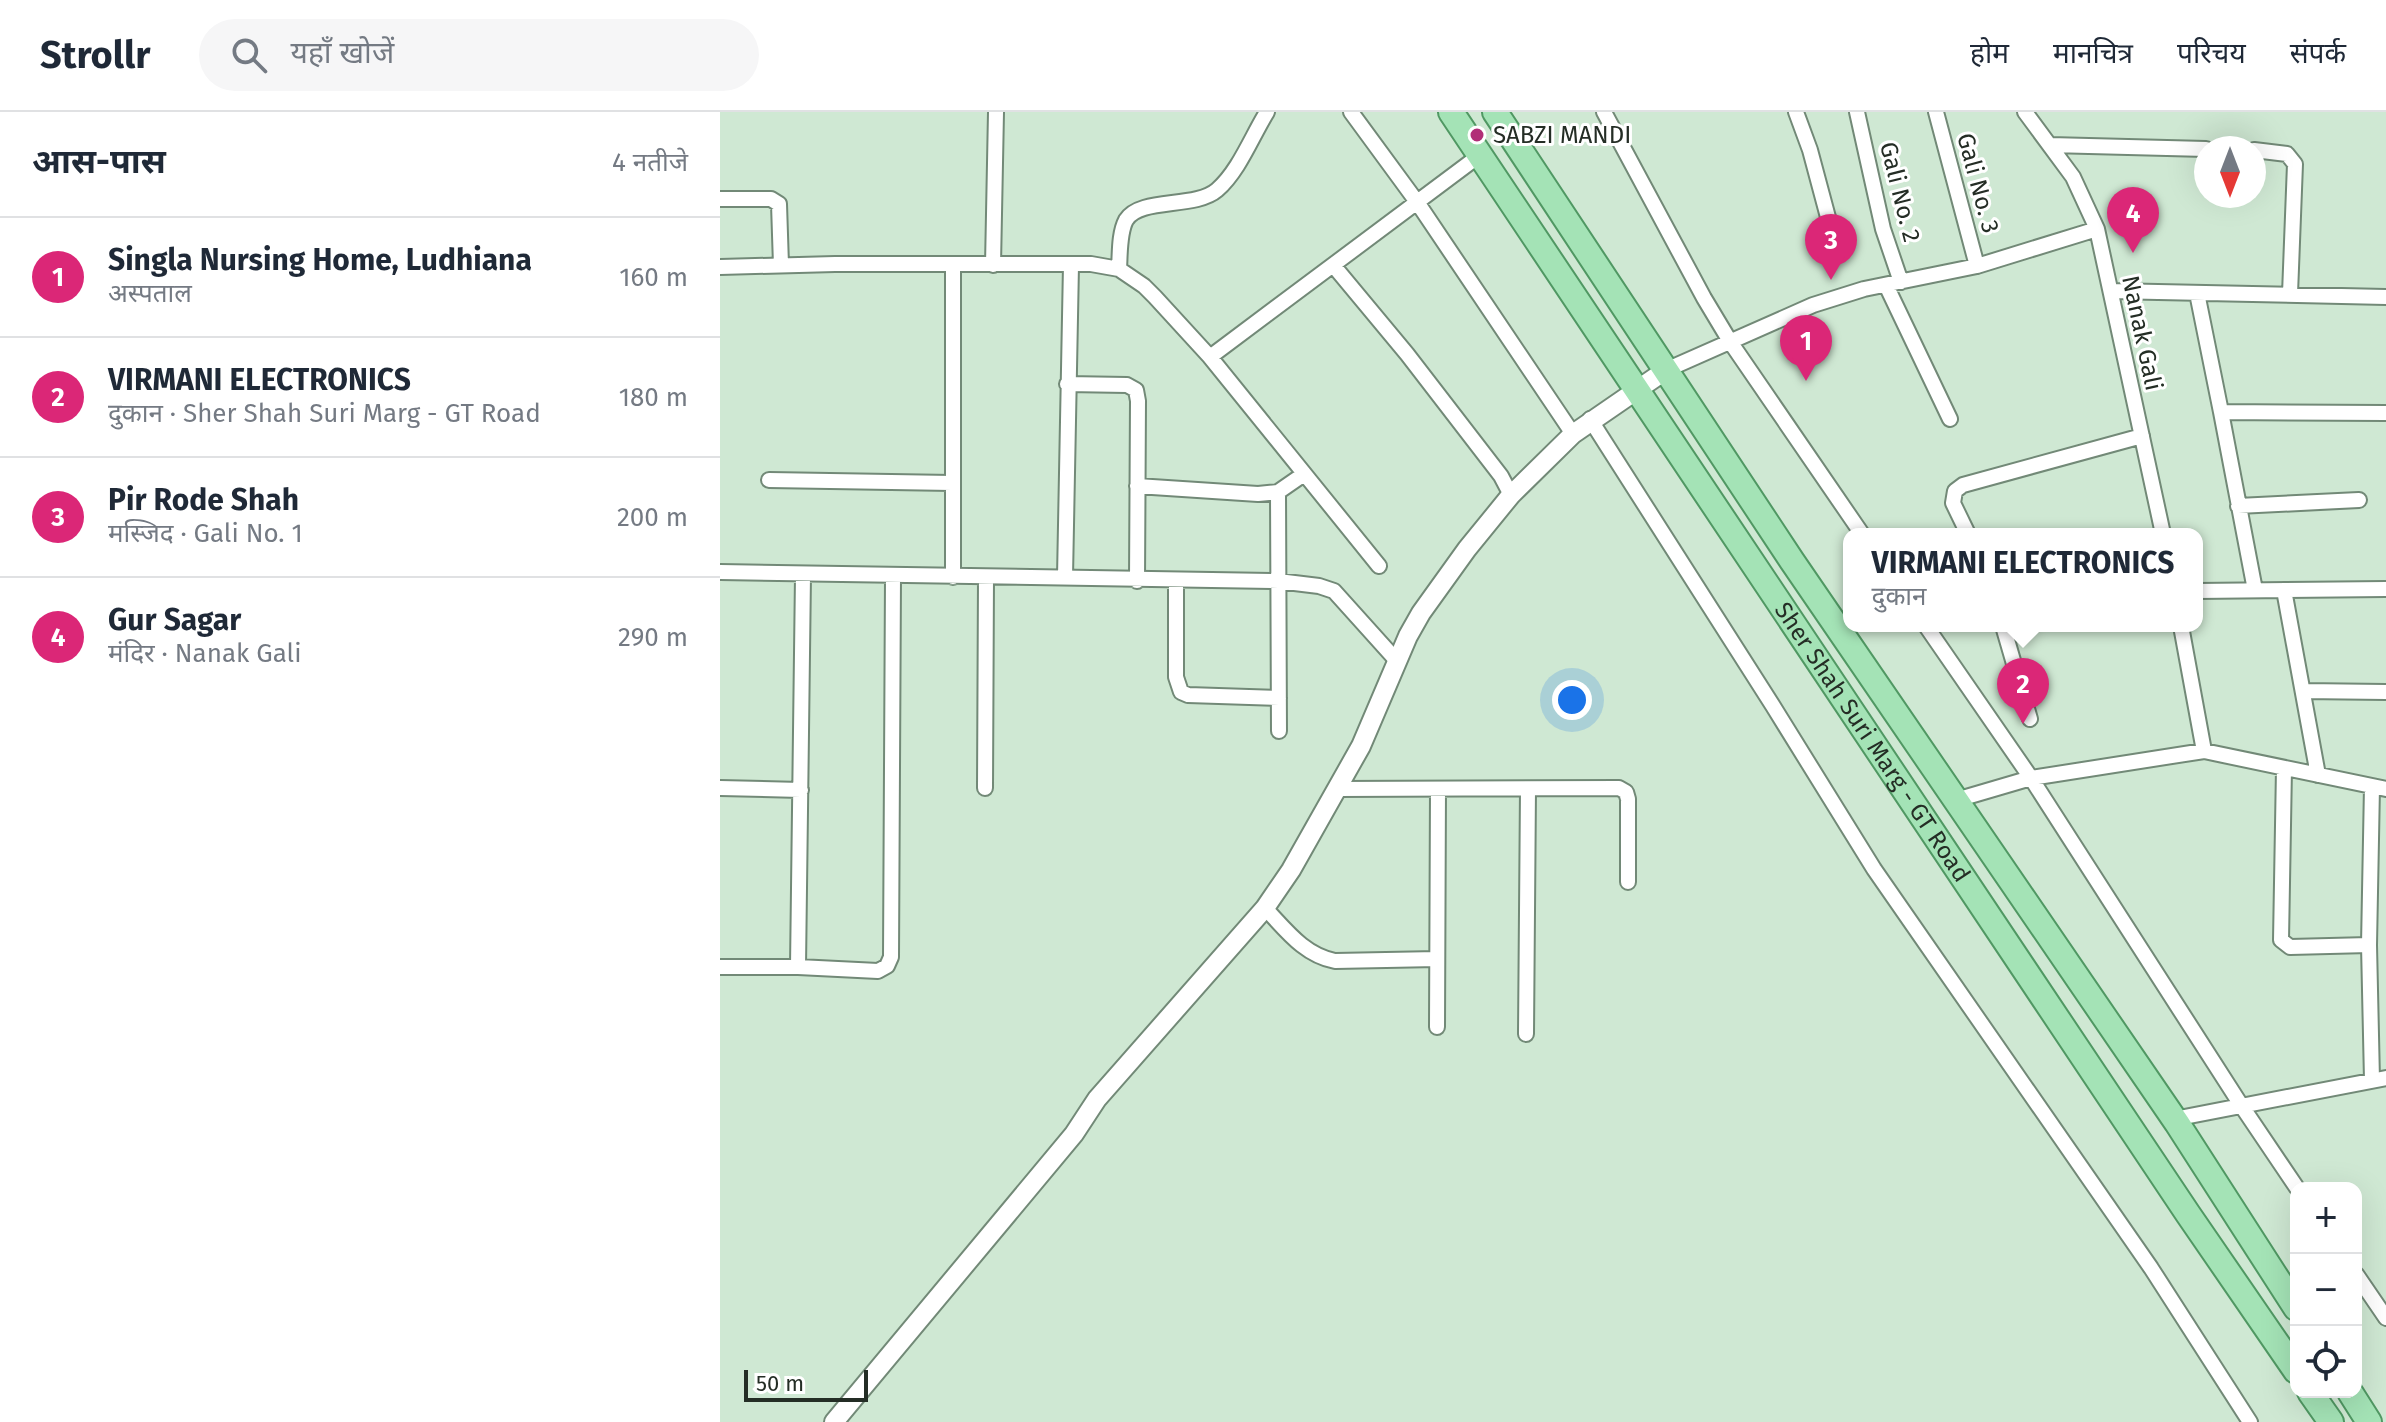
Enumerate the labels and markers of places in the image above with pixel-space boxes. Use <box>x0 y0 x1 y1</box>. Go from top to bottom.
place label: SABZI MANDI <box>1493 121 1631 149</box>
marker: SABZI MANDI <box>1468 126 1486 144</box>
pin: 4 <box>2107 187 2159 253</box>
pin: 3 <box>1805 214 1857 280</box>
pin: 1 <box>1780 315 1832 381</box>
pin: 2 <box>1997 658 2049 724</box>

